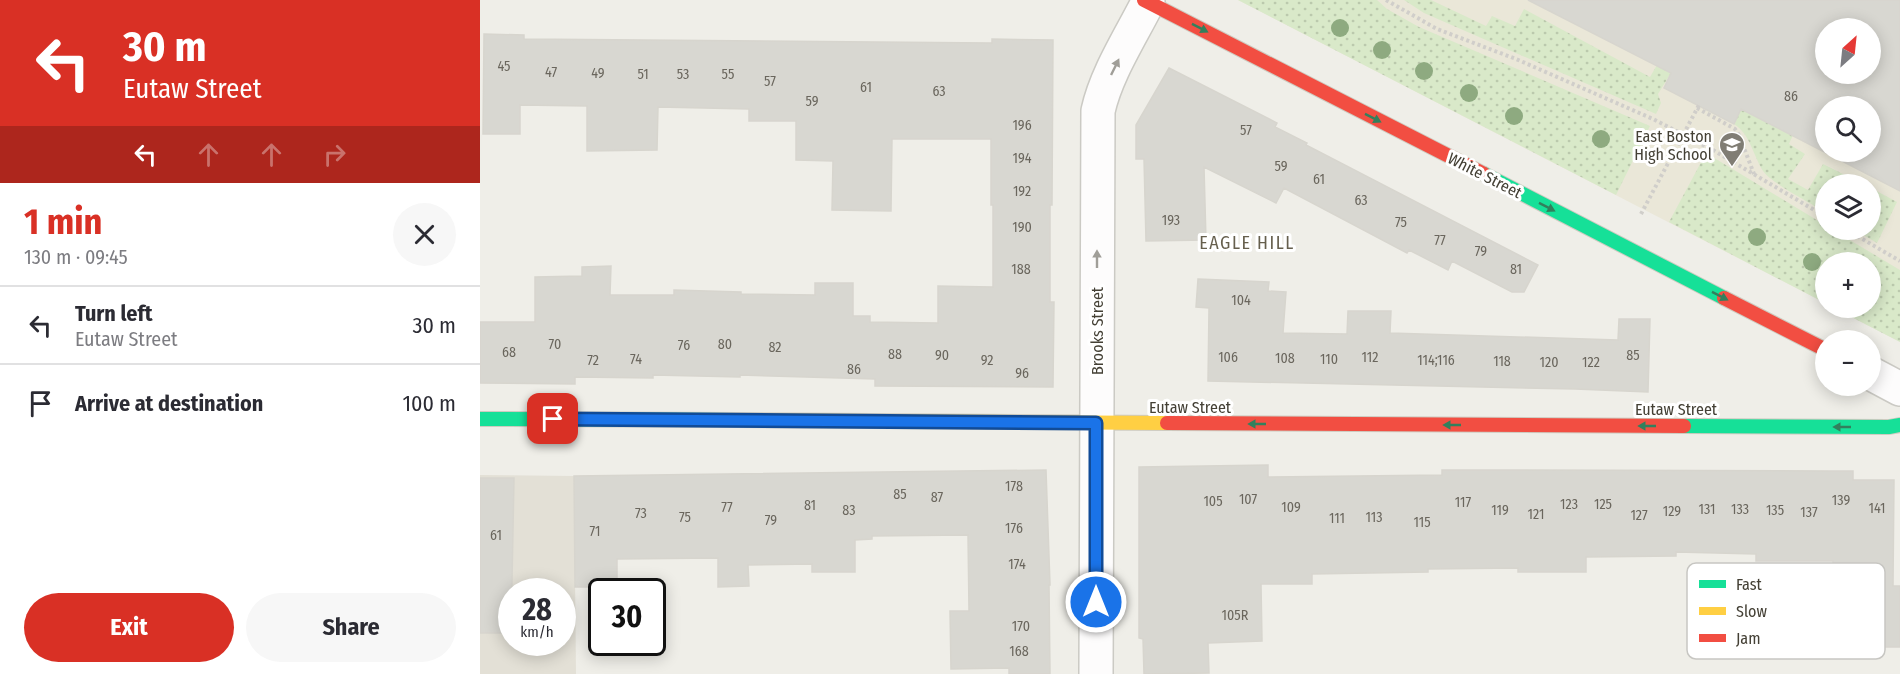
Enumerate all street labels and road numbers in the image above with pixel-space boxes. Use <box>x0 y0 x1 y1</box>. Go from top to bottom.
street label: White Street <box>1445 149 1526 203</box>
street label: Brooks Street <box>1088 286 1107 375</box>
street label: Eutaw Street <box>1149 398 1232 417</box>
street label: Eutaw Street <box>1635 400 1718 419</box>

